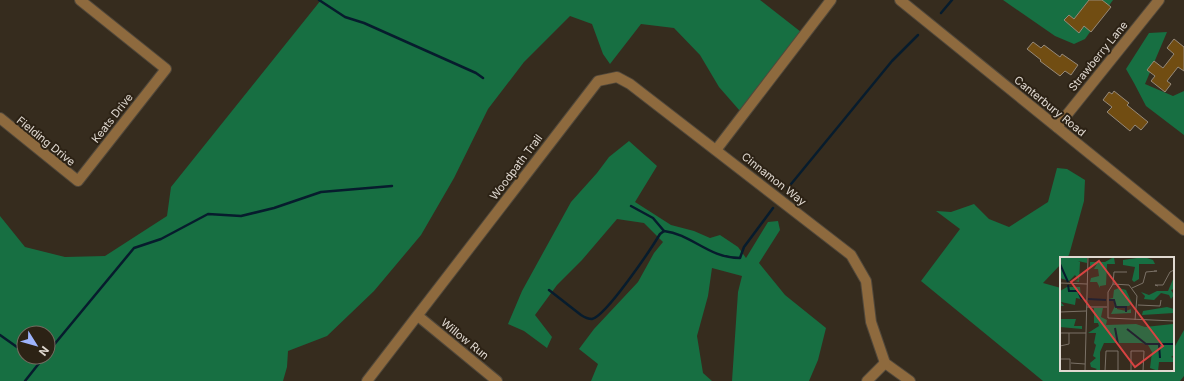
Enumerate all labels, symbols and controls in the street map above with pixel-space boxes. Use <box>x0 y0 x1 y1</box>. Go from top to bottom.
street label: Strawberry Lane <box>1065 18 1131 94</box>
street label: Canterbury Road <box>1011 73 1089 139</box>
street label: Keats Drive <box>88 90 136 146</box>
street label: Fielding Drive <box>14 113 78 169</box>
street label: Woodpath Trail <box>487 131 545 203</box>
street label: Cinnamon Way <box>739 149 809 209</box>
inset map <box>1060 257 1174 371</box>
street label: Willow Run <box>438 315 492 363</box>
north arrow <box>16 325 56 365</box>
text: N <box>36 343 52 359</box>

